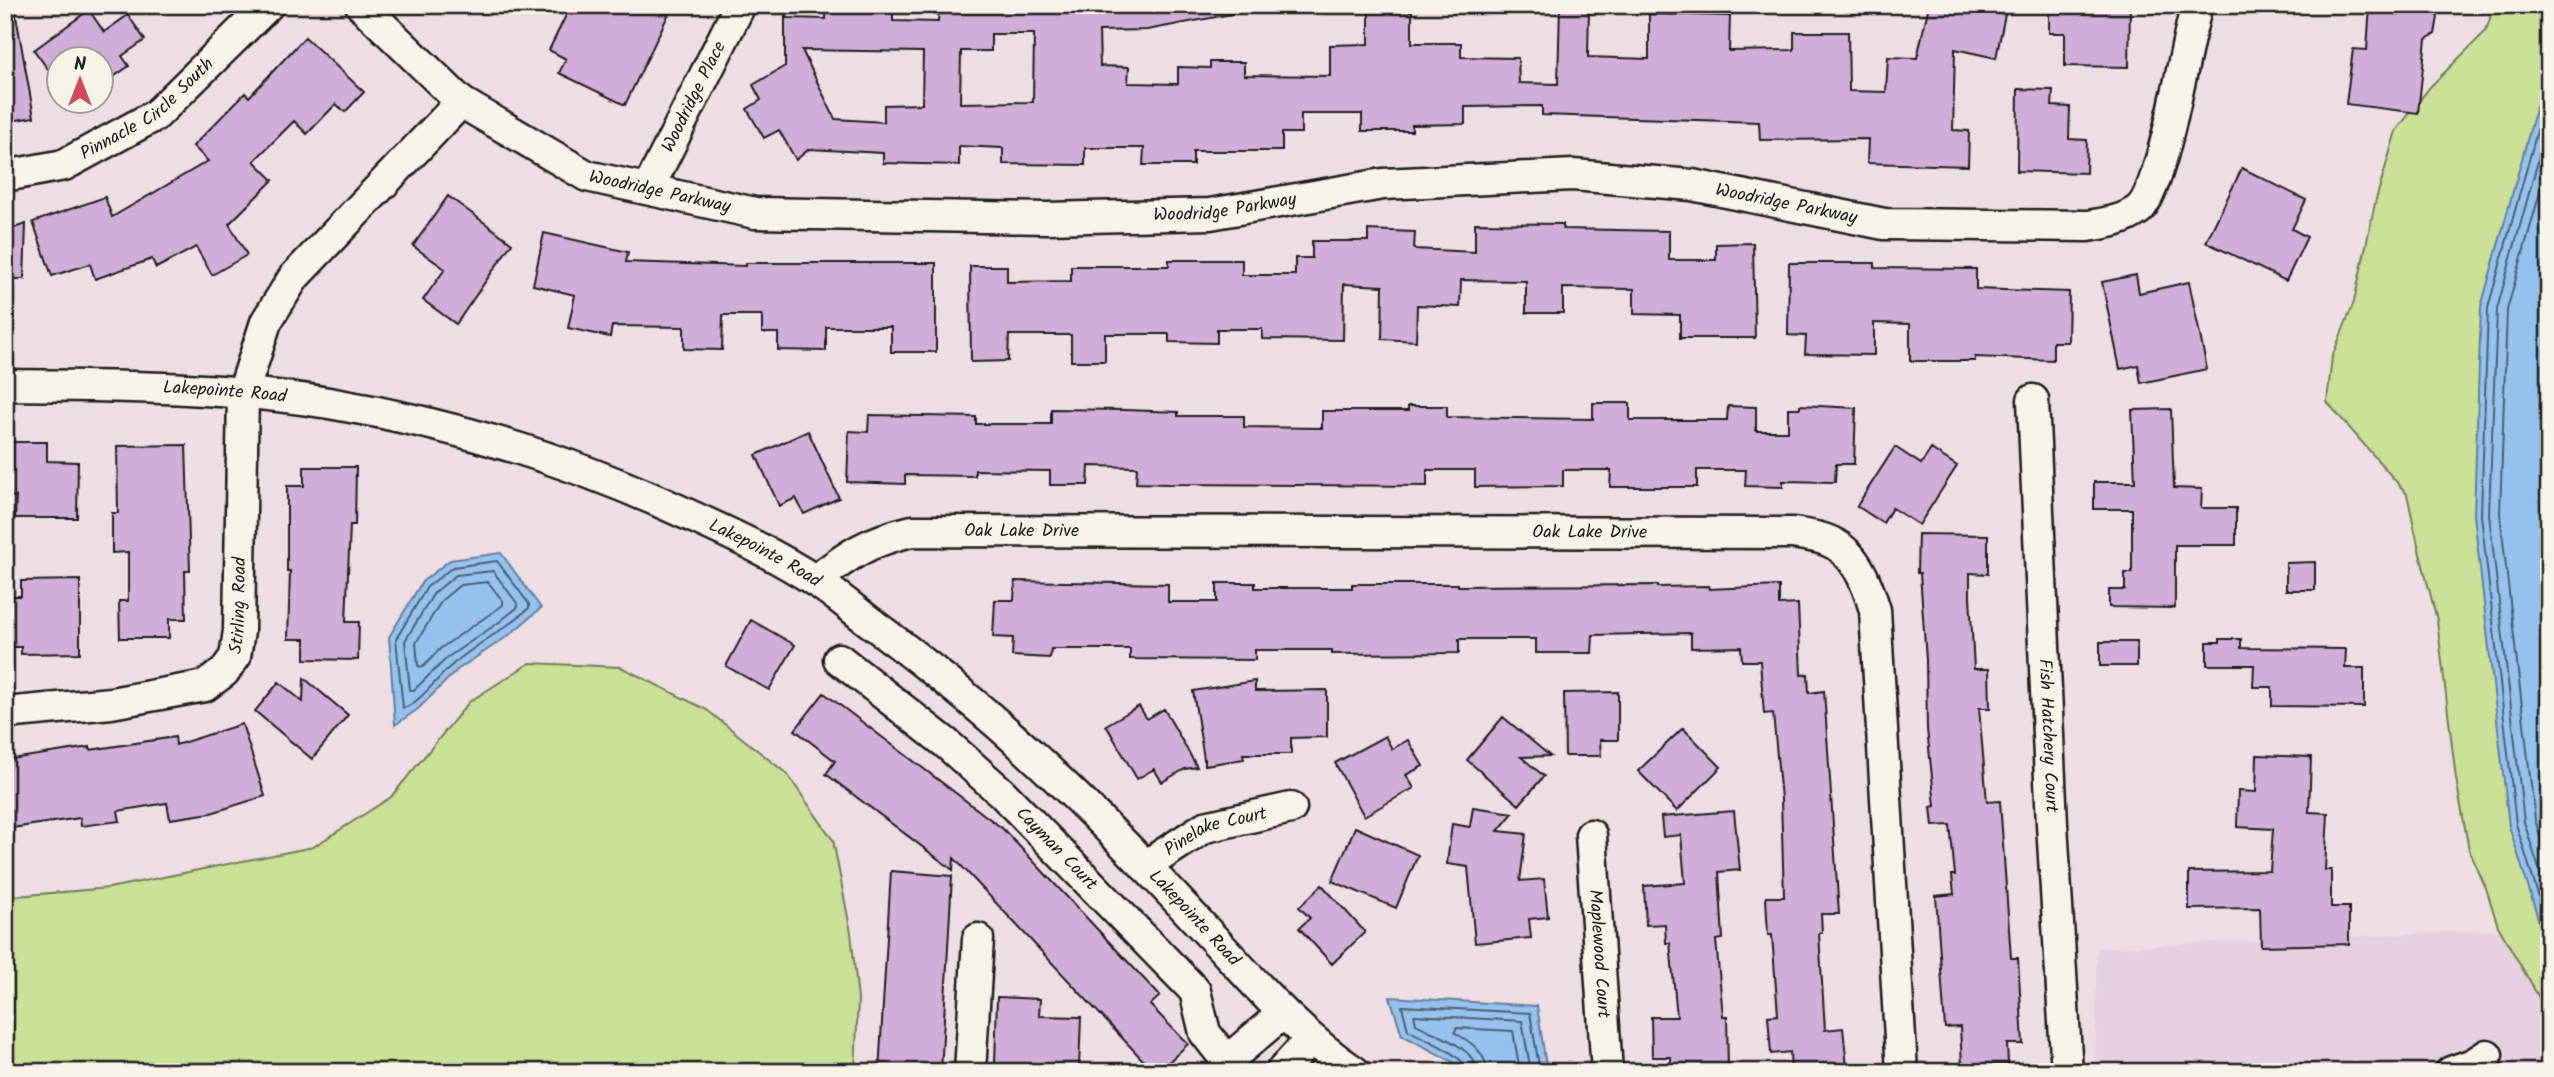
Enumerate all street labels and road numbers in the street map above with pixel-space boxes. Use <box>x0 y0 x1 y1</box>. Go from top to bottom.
street label: Woodridge Place <box>654 36 734 158</box>
street label: Pinnacle Circle South <box>75 51 221 168</box>
street label: Woodridge Parkway <box>586 162 734 222</box>
street label: Woodridge Parkway <box>1713 176 1860 233</box>
street label: Woodridge Parkway <box>1153 185 1299 230</box>
street label: Lakepointe Road <box>162 373 289 412</box>
street label: Lakepointe Road <box>704 511 828 596</box>
street label: Oak Lake Drive <box>964 517 1079 546</box>
street label: Oak Lake Drive <box>1532 518 1647 547</box>
street label: Stirling Road <box>221 556 255 656</box>
street label: Fish Hatchery Court <box>2030 658 2066 814</box>
street label: Pinelake Court <box>1158 799 1271 864</box>
street label: Cayman Court <box>1008 800 1105 898</box>
street label: Lakepointe Road <box>1141 863 1248 974</box>
street label: Maplewood Court <box>1580 888 1618 1020</box>

